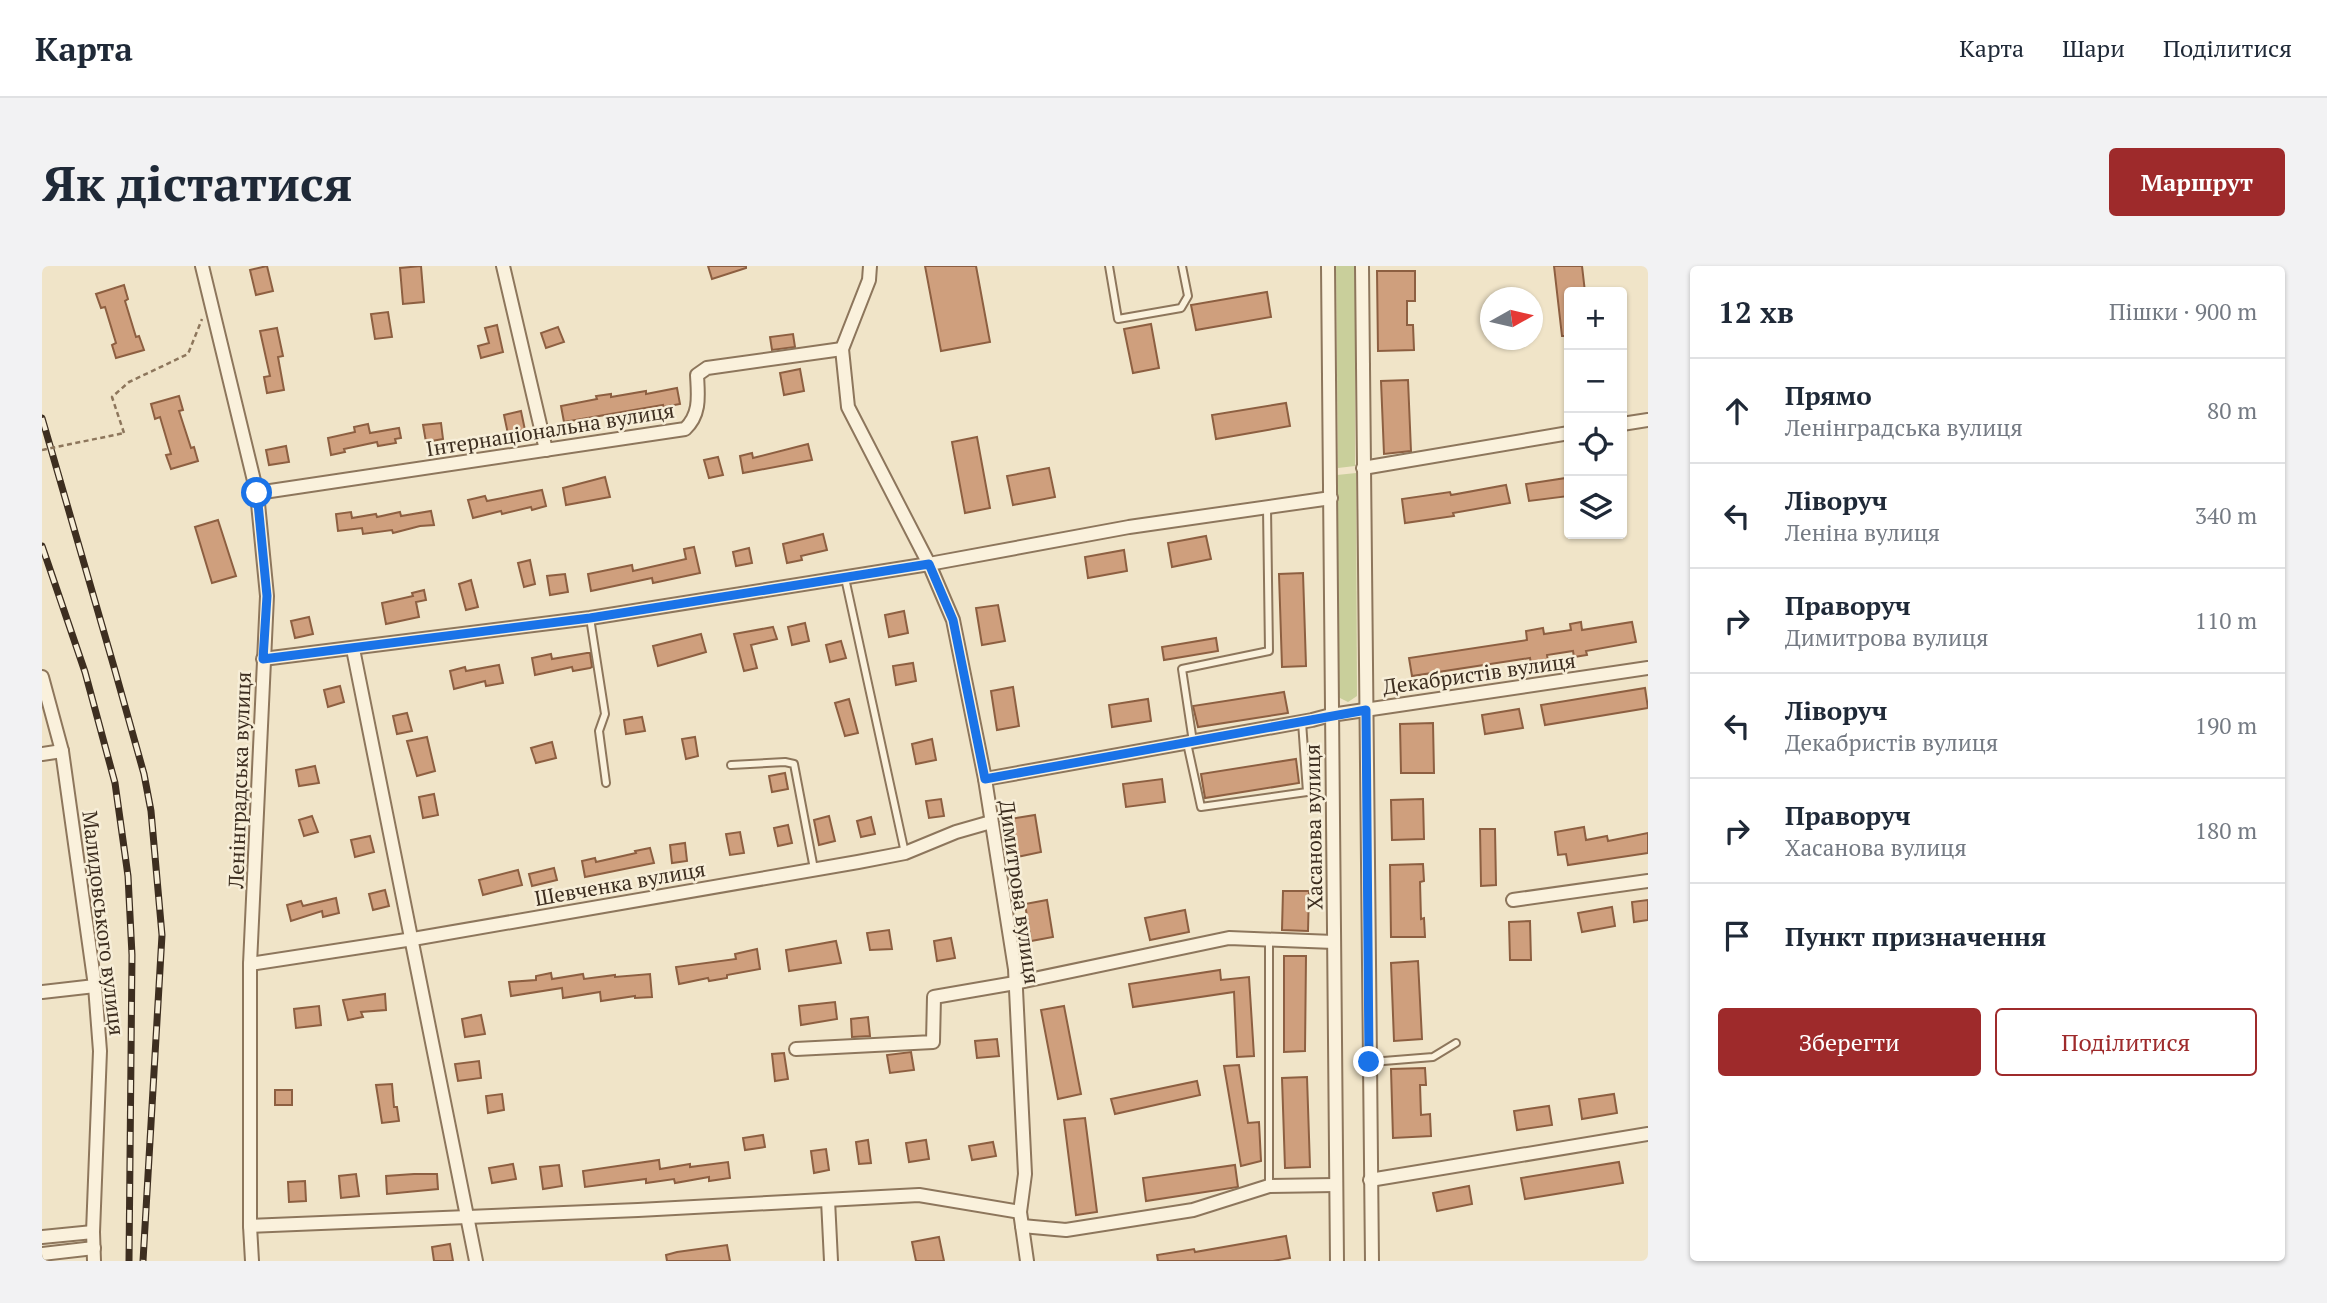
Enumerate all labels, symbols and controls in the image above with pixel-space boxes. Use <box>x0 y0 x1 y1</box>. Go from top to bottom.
text: Карта <box>35 27 133 70</box>
text: Карта <box>1959 32 2024 64</box>
text: Шари <box>2062 32 2125 64</box>
text: Поділитися <box>2163 32 2292 64</box>
button: Маршрут <box>2109 148 2285 216</box>
text: Як дістатися <box>42 150 352 215</box>
north arrow <box>1480 287 1543 350</box>
map controls <box>1564 287 1627 539</box>
button: + <box>1564 287 1627 350</box>
text: 12 хв <box>1718 292 1794 332</box>
text: Пішки · 900 m <box>2109 296 2257 327</box>
button: − <box>1564 350 1627 413</box>
text: Прямо <box>1785 378 1872 412</box>
icon: ahead <box>1718 392 1756 430</box>
text: 80 m <box>2207 395 2257 426</box>
street label: Інтернаціональна вулиця <box>424 396 676 462</box>
text: Ленінградська вулиця <box>1785 412 2023 443</box>
button: locate <box>1564 413 1627 476</box>
button: layers <box>1564 476 1627 539</box>
route start <box>241 477 272 508</box>
text: Ліворуч <box>1785 483 1888 517</box>
icon: left <box>1718 497 1756 535</box>
text: 340 m <box>2195 500 2257 531</box>
text: Леніна вулиця <box>1785 517 1940 548</box>
text: Праворуч <box>1785 588 1911 622</box>
icon: right <box>1718 602 1756 640</box>
text: 110 m <box>2195 605 2257 636</box>
text: Димитрова вулиця <box>1785 622 1988 653</box>
street label: Декабристів вулиця <box>1381 646 1577 700</box>
street label: Ленінградська вулиця <box>221 671 257 890</box>
text: Ліворуч <box>1785 693 1888 727</box>
icon: left <box>1718 707 1756 745</box>
text: 190 m <box>2195 710 2257 741</box>
text: Декабристів вулиця <box>1785 727 1998 758</box>
street label: Хасанова вулиця <box>1298 744 1328 910</box>
street label: Димитрова вулиця <box>993 798 1047 986</box>
text: Праворуч <box>1785 798 1911 832</box>
street label: Малидовського вулиця <box>76 809 132 1037</box>
icon: right <box>1718 812 1756 850</box>
text: 180 m <box>2195 815 2257 846</box>
text: Хасанова вулиця <box>1785 832 1967 863</box>
street label: Шевченка вулиця <box>532 854 708 912</box>
icon: arrive <box>1718 917 1756 955</box>
text: Пункт призначення <box>1785 919 2046 953</box>
button: Зберегти <box>1718 1008 1981 1076</box>
button: Поділитися <box>1995 1008 2257 1076</box>
route end <box>1353 1046 1384 1077</box>

